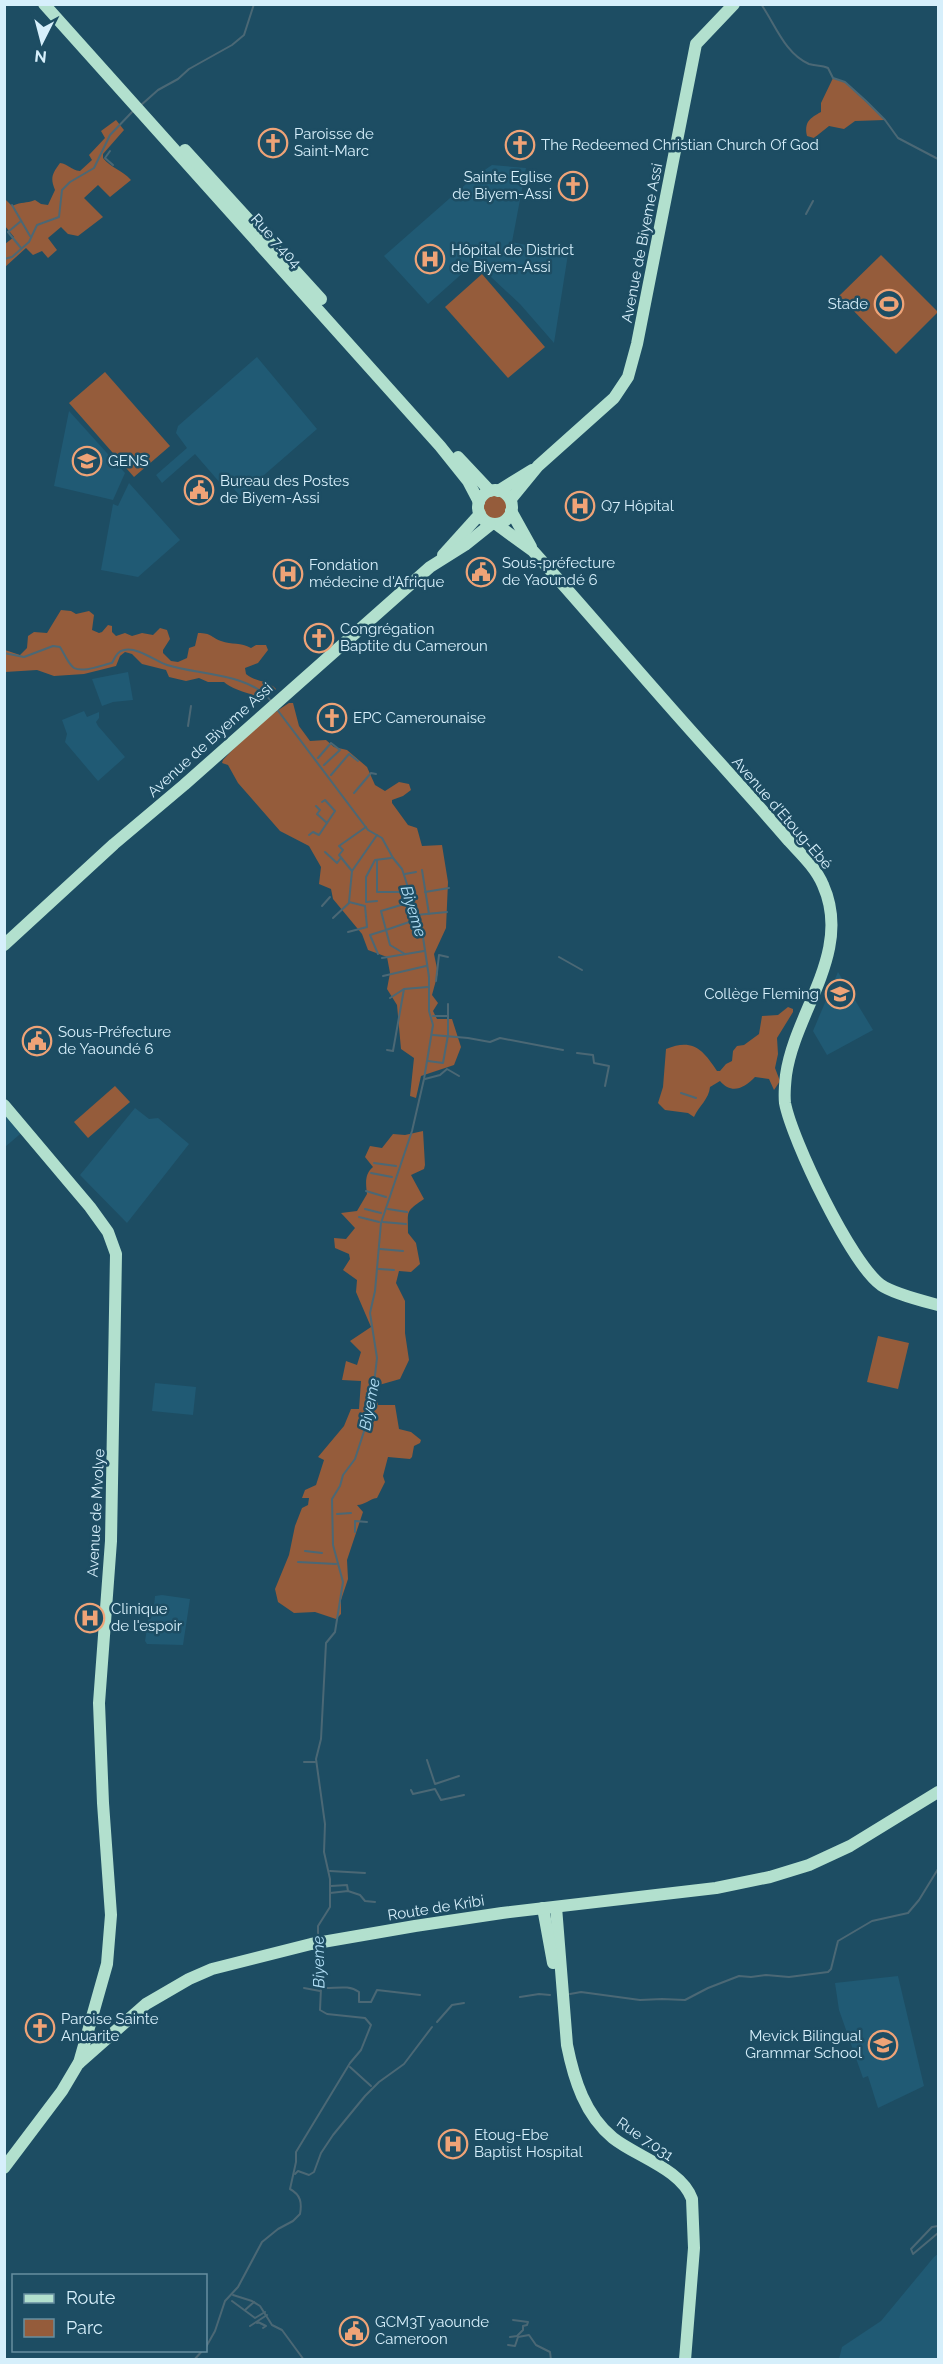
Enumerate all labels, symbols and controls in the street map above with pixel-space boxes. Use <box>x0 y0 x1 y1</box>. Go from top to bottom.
north arrow <box>12 12 72 72</box>
text: N <box>33 46 48 67</box>
place label: Paroisse de Saint-Marc <box>294 125 374 160</box>
church icon: Paroisse de Saint-Marc <box>257 127 289 159</box>
church icon: The Redeemed Christian Church Of God <box>504 129 536 161</box>
place label: The Redeemed Christian Church Of God <box>541 136 819 154</box>
street label: Avenue de Biyeme Assi <box>618 162 666 324</box>
place label: Sainte Eglise de Biyem-Assi <box>452 168 552 203</box>
church icon: Sainte Eglise de Biyem-Assi <box>557 170 589 202</box>
street label: Rue 7.404 <box>247 210 305 272</box>
place label: Hôpital de District de Biyem-Assi <box>451 241 574 276</box>
hospital icon: Hôpital de District de Biyem-Assi <box>414 243 446 275</box>
sports icon: Stade <box>873 288 905 320</box>
place label: Stade <box>828 295 868 313</box>
school or university icon: GENS <box>71 445 103 477</box>
place label: GENS <box>108 452 149 470</box>
place label: Bureau des Postes de Biyem-Assi <box>220 472 349 507</box>
public building icon: Bureau des Postes de Biyem-Assi <box>183 474 215 506</box>
hospital icon: Q7 Hôpital <box>564 490 596 522</box>
place label: Q7 Hôpital <box>601 497 675 515</box>
place label: Sous-préfecture de Yaoundé 6 <box>502 554 615 589</box>
place label: Fondation médecine d'Afrique <box>309 556 444 591</box>
public building icon: Sous-préfecture de Yaoundé 6 <box>465 556 497 588</box>
hospital icon: Fondation médecine d'Afrique <box>272 558 304 590</box>
place label: Congrégation Baptite du Cameroun <box>340 620 488 655</box>
church icon: Congrégation Baptite du Cameroun <box>303 622 335 654</box>
street label: Avenue de Biyeme Assi <box>144 679 276 801</box>
church icon: EPC Camerounaise <box>316 702 348 734</box>
place label: EPC Camerounaise <box>353 709 486 727</box>
street label: Avenue d'Etoug-Ebé <box>728 753 836 873</box>
water label: Biyeme <box>397 883 430 939</box>
school or university icon: Collège Fleming <box>824 978 856 1010</box>
place label: Collège Fleming <box>704 985 819 1003</box>
place label: Sous-Préfecture de Yaoundé 6 <box>58 1023 171 1058</box>
public building icon: Sous-Préfecture de Yaoundé 6 <box>21 1025 53 1057</box>
water label: Biyeme <box>355 1376 384 1432</box>
street label: Avenue de Mvolye <box>84 1448 108 1578</box>
place label: Clinique de l'espoir <box>111 1600 183 1635</box>
hospital icon: Clinique de l'espoir <box>74 1602 106 1634</box>
street label: Route de Kribi <box>386 1891 486 1925</box>
water label: Biyeme <box>309 1935 328 1988</box>
place label: Paroise Sainte Anuarite <box>61 2010 159 2045</box>
church icon: Paroise Sainte Anuarite <box>24 2012 56 2044</box>
place label: Mevick Bilingual Grammar School <box>745 2027 863 2062</box>
school or university icon: Mevick Bilingual Grammar School <box>867 2029 899 2061</box>
street label: Rue 7.031 <box>613 2113 677 2165</box>
place label: Etoug-Ebe Baptist Hospital <box>474 2126 584 2161</box>
hospital icon: Etoug-Ebe Baptist Hospital <box>437 2128 469 2160</box>
legend <box>12 2274 207 2352</box>
text: Route <box>66 2287 116 2308</box>
place label: GCM3T yaounde Cameroon <box>375 2313 489 2348</box>
public building icon: GCM3T yaounde Cameroon <box>338 2315 370 2347</box>
text: Parc <box>66 2317 103 2338</box>

